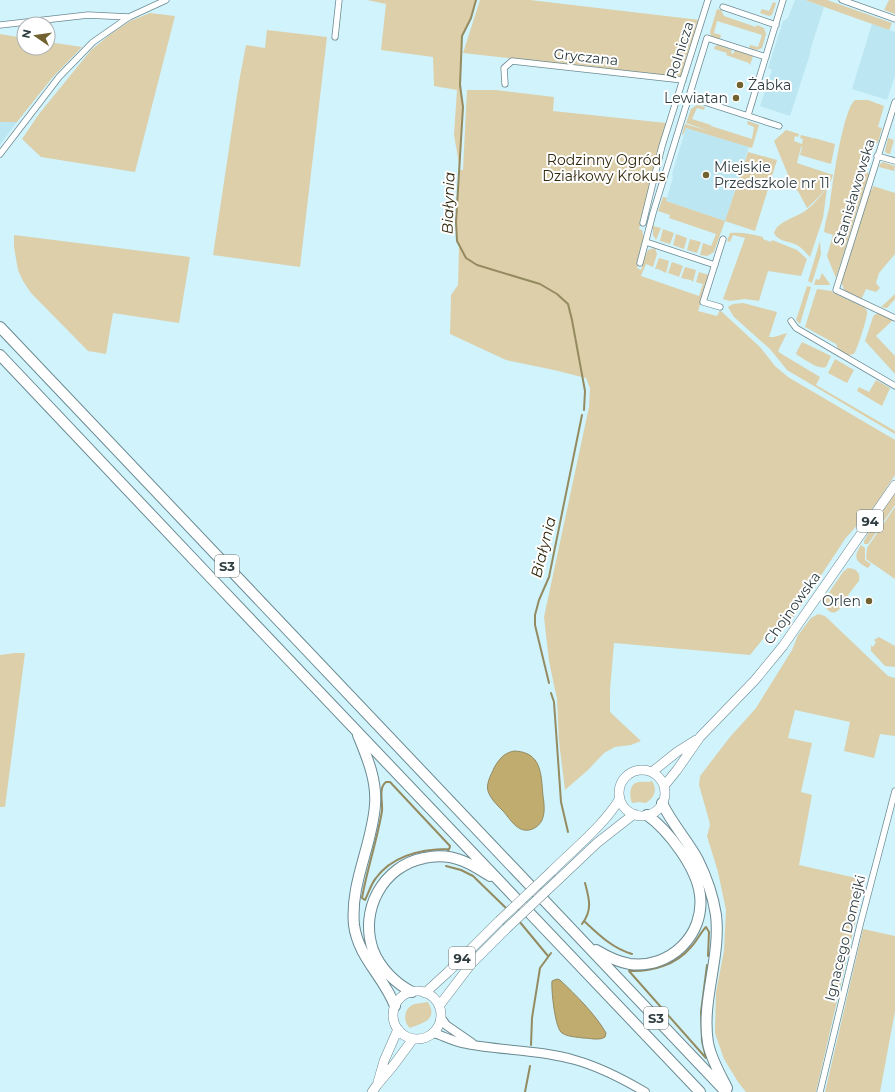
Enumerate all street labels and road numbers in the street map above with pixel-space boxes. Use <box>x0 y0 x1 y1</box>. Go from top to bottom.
street label: Rolnicza <box>662 19 698 81</box>
street label: Gryczana <box>553 45 619 69</box>
street label: Stanisławowska <box>829 136 879 248</box>
road number: 94 <box>857 510 883 532</box>
road number: S3 <box>215 555 239 577</box>
street label: Chojnowska <box>760 568 824 648</box>
street label: Ignacego Domejki <box>821 873 869 1003</box>
road number: 94 <box>449 947 475 969</box>
road number: S3 <box>644 1007 668 1029</box>

